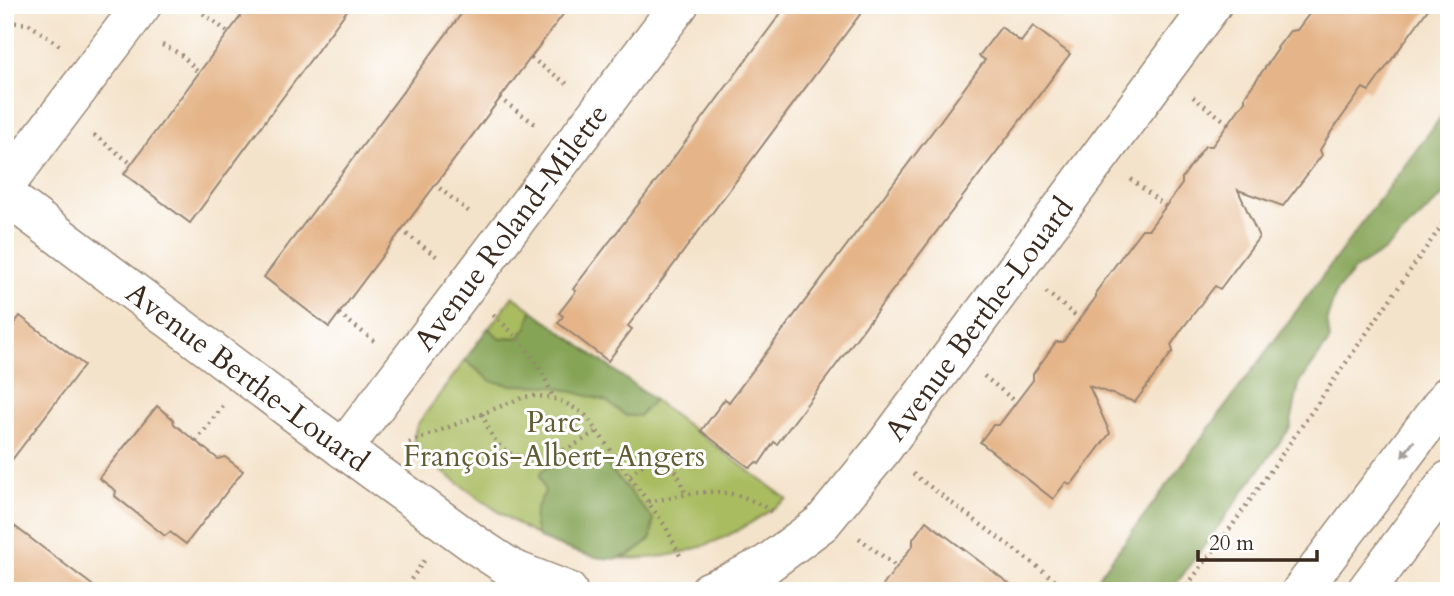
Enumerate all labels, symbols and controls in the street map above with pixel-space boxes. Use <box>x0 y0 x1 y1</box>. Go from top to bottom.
street label: Avenue Roland-Milette <box>404 95 618 359</box>
street label: Avenue Berthe-Louard <box>875 189 1083 449</box>
street label: Avenue Berthe-Louard <box>117 272 377 481</box>
park label: Parc François-Albert-Angers <box>403 402 705 477</box>
one-way arrow <box>1401 440 1415 458</box>
scale bar <box>1198 519 1318 563</box>
text: 20 m <box>1209 529 1254 558</box>

